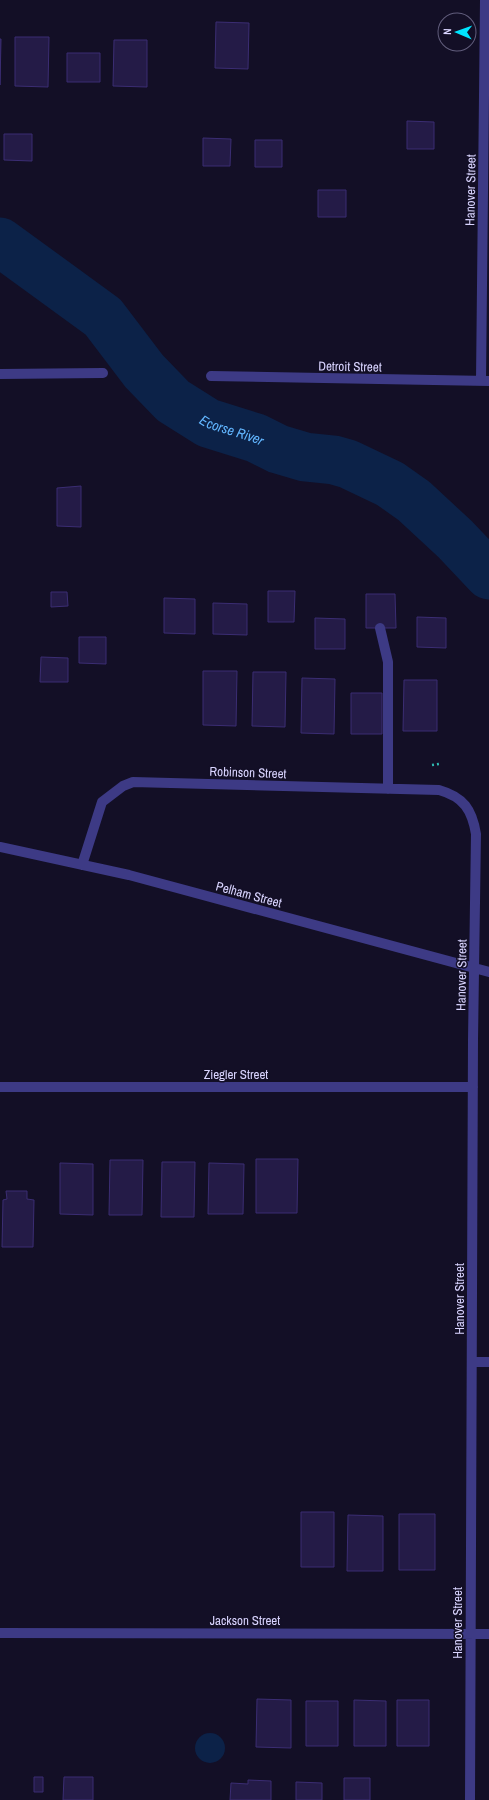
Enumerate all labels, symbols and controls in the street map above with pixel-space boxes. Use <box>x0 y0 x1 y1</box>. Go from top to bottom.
north arrow <box>437 12 477 52</box>
text: N <box>440 28 454 35</box>
street label: Hanover Street <box>461 154 480 226</box>
street label: Detroit Street <box>318 357 382 376</box>
water label: Ecorse River <box>196 411 268 450</box>
street label: Robinson Street <box>209 763 287 782</box>
street label: Pelham Street <box>214 878 284 911</box>
street label: Hanover Street <box>452 939 471 1011</box>
street label: Ziegler Street <box>204 1066 268 1083</box>
street label: Hanover Street <box>451 1263 468 1335</box>
street label: Hanover Street <box>449 1587 466 1659</box>
street label: Jackson Street <box>210 1612 280 1629</box>

